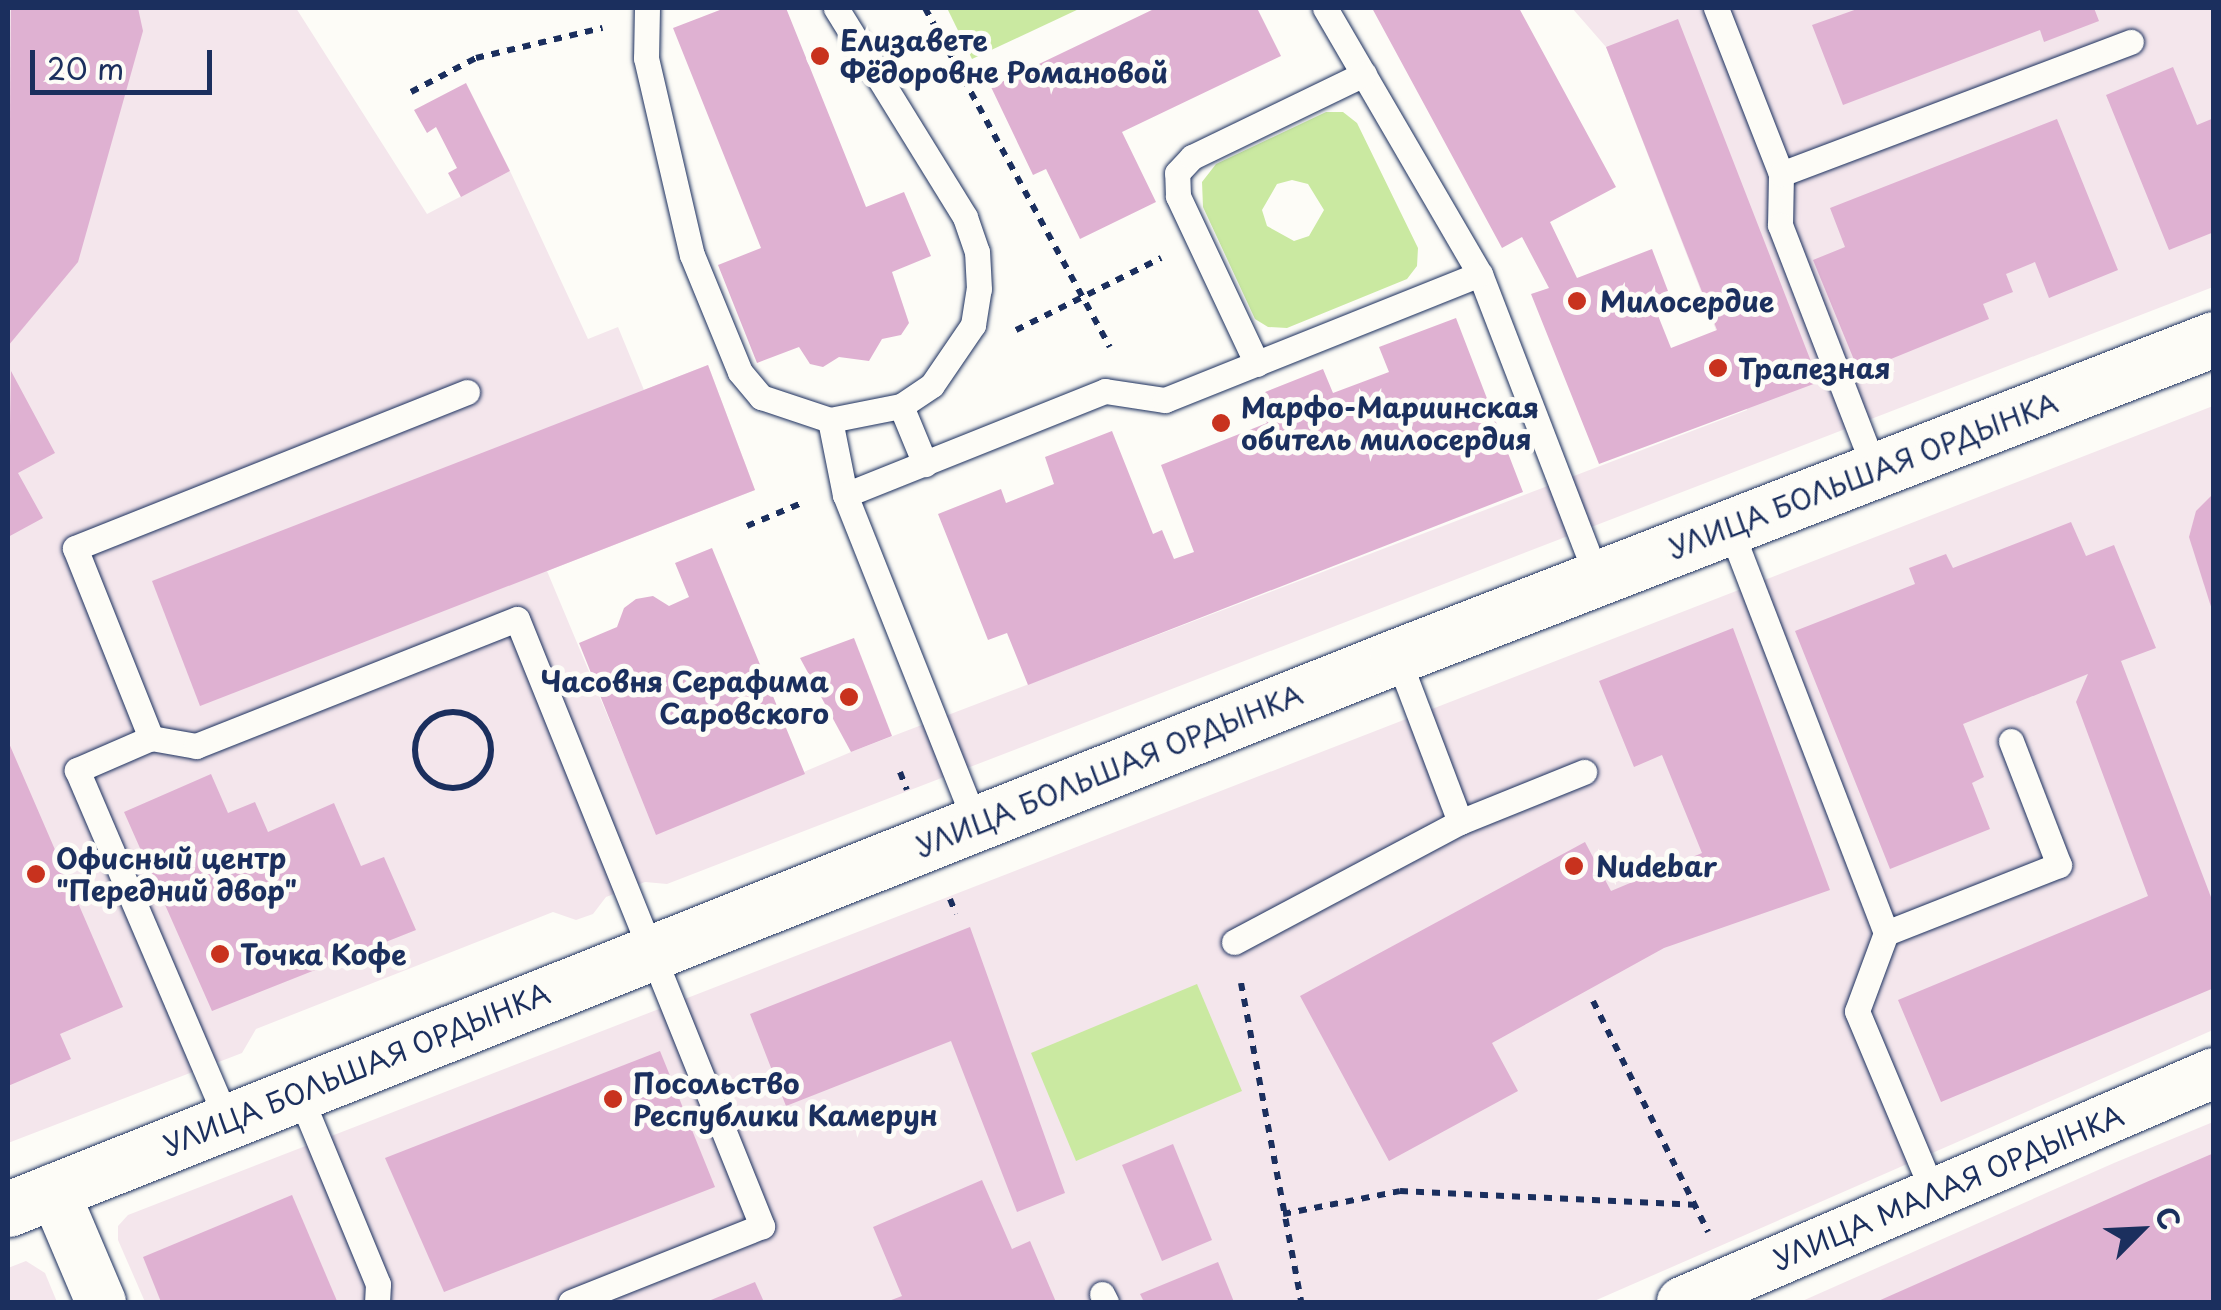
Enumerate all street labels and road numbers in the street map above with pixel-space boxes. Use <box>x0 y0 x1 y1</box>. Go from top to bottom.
street label: УЛИЦА БОЛЬШАЯ ОРДЫНКА <box>1663 385 2063 565</box>
street label: УЛИЦА БОЛЬШАЯ ОРДЫНКА <box>910 677 1308 863</box>
street label: УЛИЦА БОЛЬШАЯ ОРДЫНКА <box>157 976 555 1162</box>
street label: УЛИЦА МАЛАЯ ОРДЫНКА <box>1768 1098 2128 1276</box>

